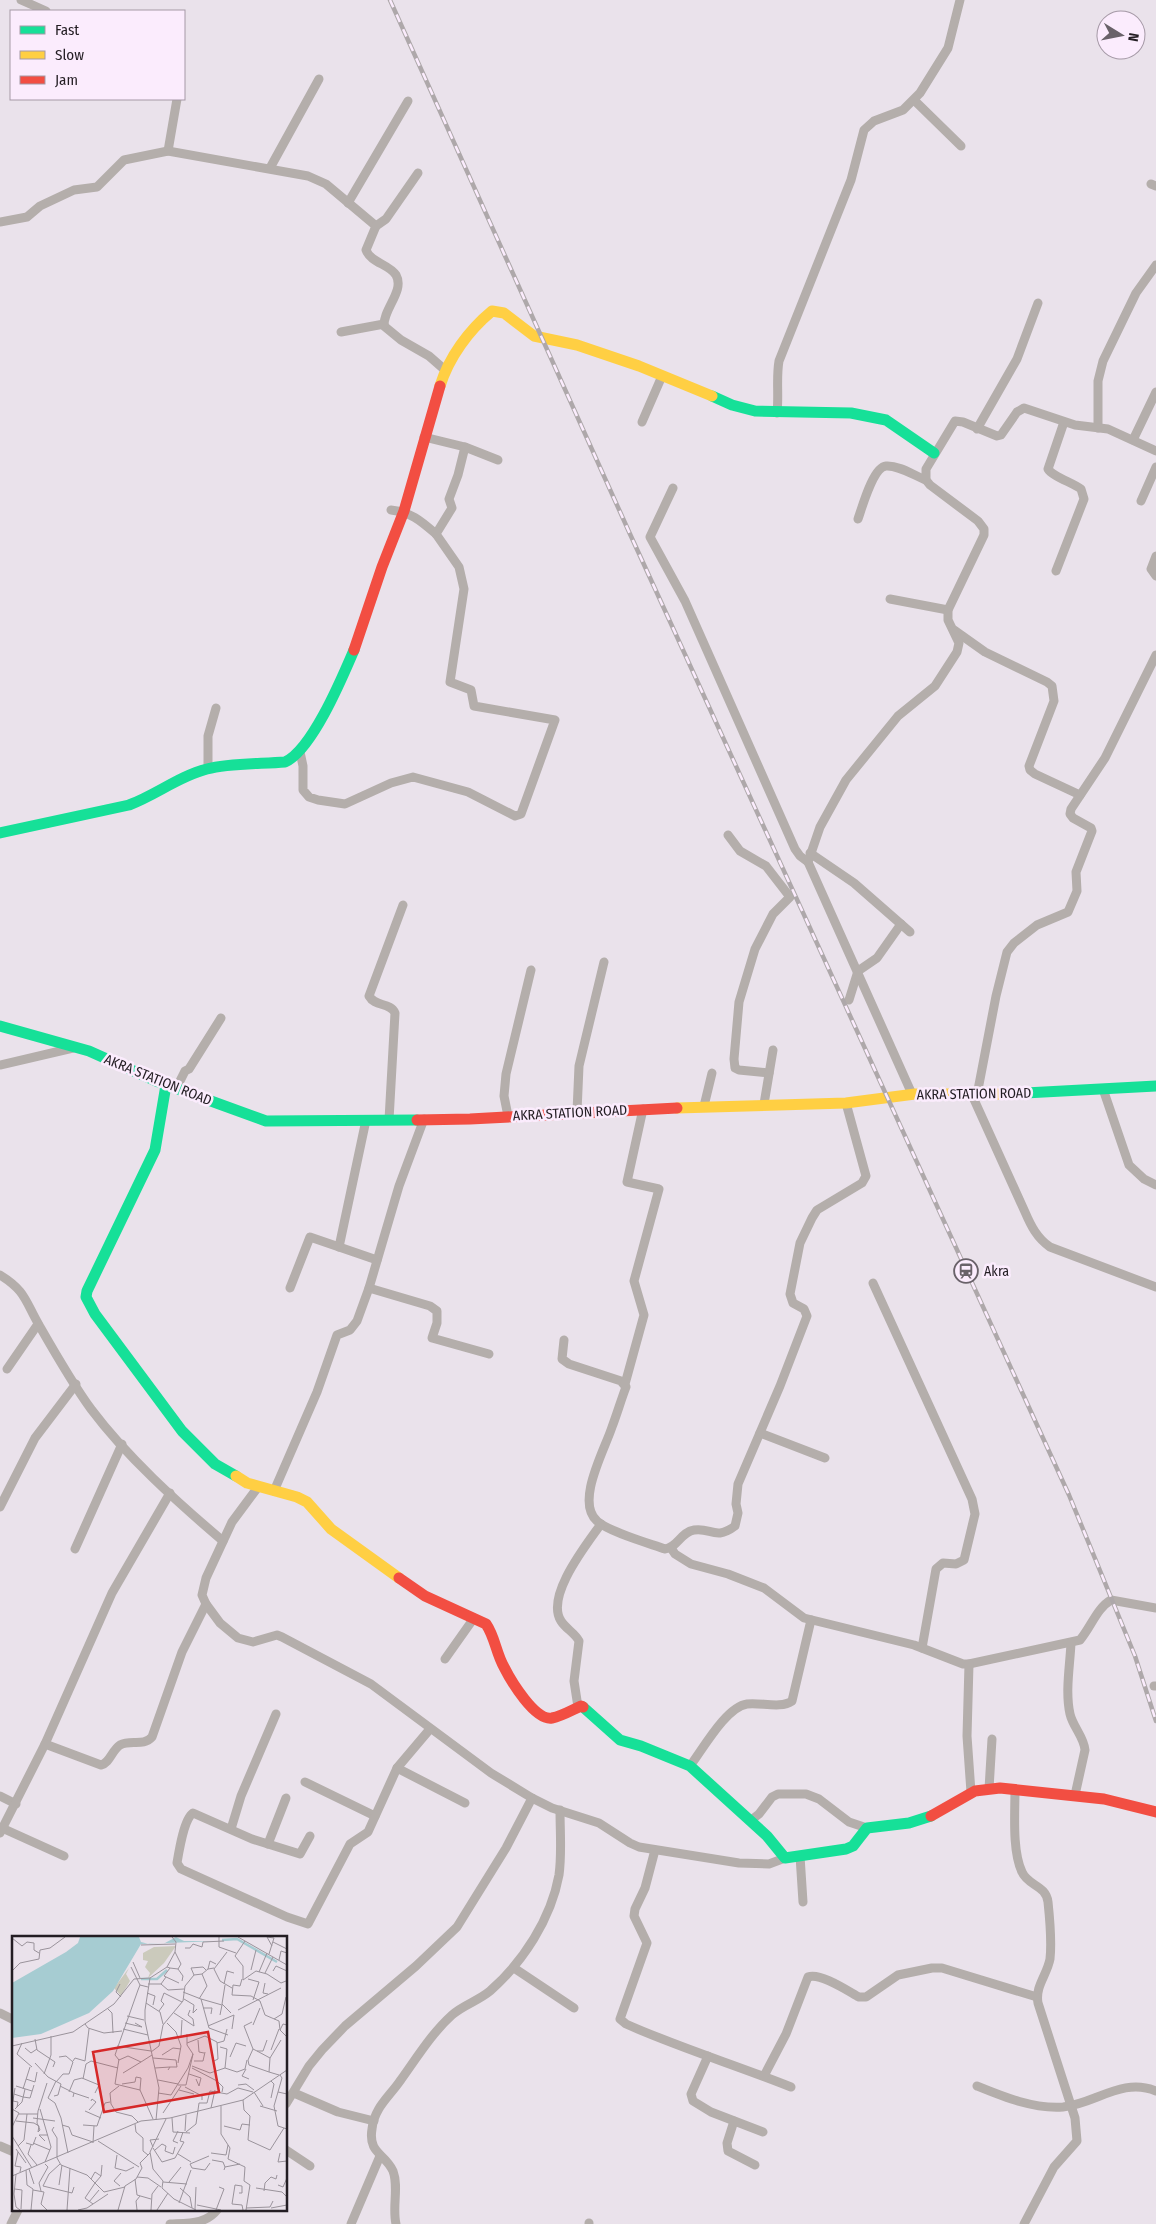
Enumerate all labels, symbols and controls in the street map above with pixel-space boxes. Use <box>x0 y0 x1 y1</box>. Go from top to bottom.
legend <box>10 10 185 100</box>
north arrow <box>1096 10 1146 60</box>
text: Fast <box>55 21 79 39</box>
text: N <box>1124 32 1142 43</box>
text: Slow <box>55 46 84 64</box>
text: Jam <box>55 71 78 89</box>
street label: AKRA STATION ROAD <box>102 1051 214 1109</box>
street label: AKRA STATION ROAD <box>917 1085 1031 1103</box>
street label: AKRA STATION ROAD <box>512 1102 628 1124</box>
station icon: Akra <box>953 1258 979 1284</box>
place label: Akra <box>984 1263 1009 1280</box>
inset map <box>12 1936 288 2212</box>

